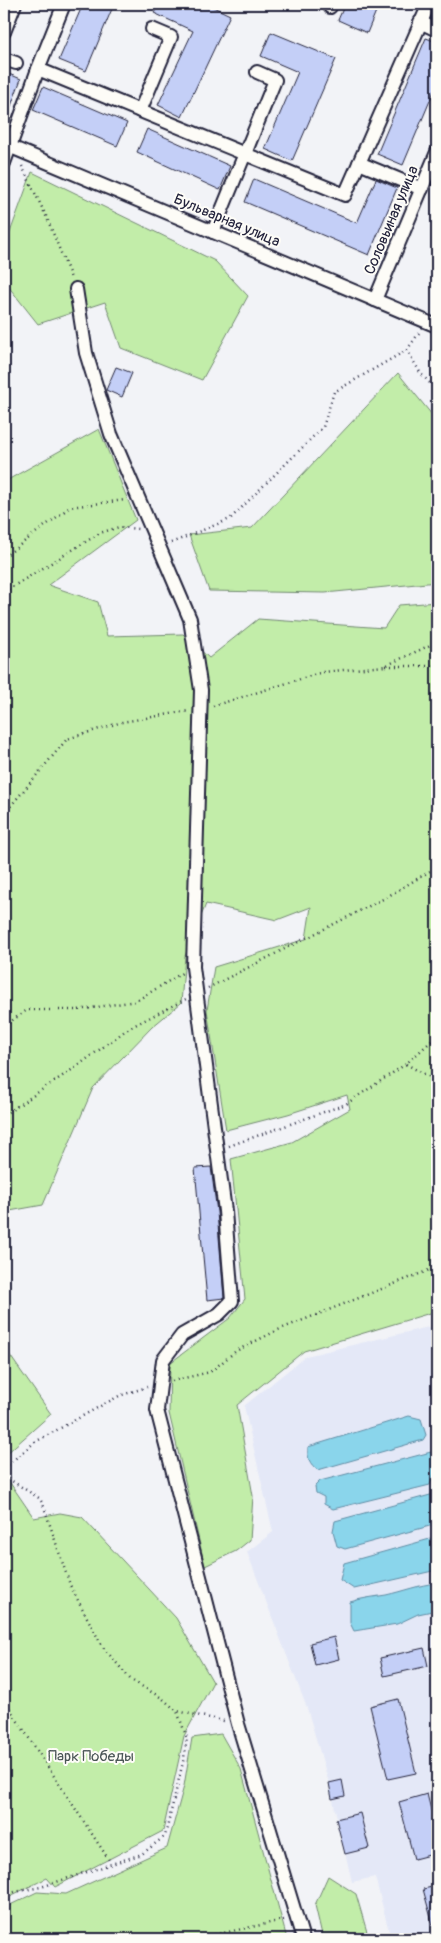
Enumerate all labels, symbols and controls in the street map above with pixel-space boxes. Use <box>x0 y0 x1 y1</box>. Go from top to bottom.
street label: Соловьиная улица <box>360 163 423 277</box>
street label: Бульварная улица <box>171 189 283 251</box>
park label: Парк Победы <box>48 1747 134 1766</box>

